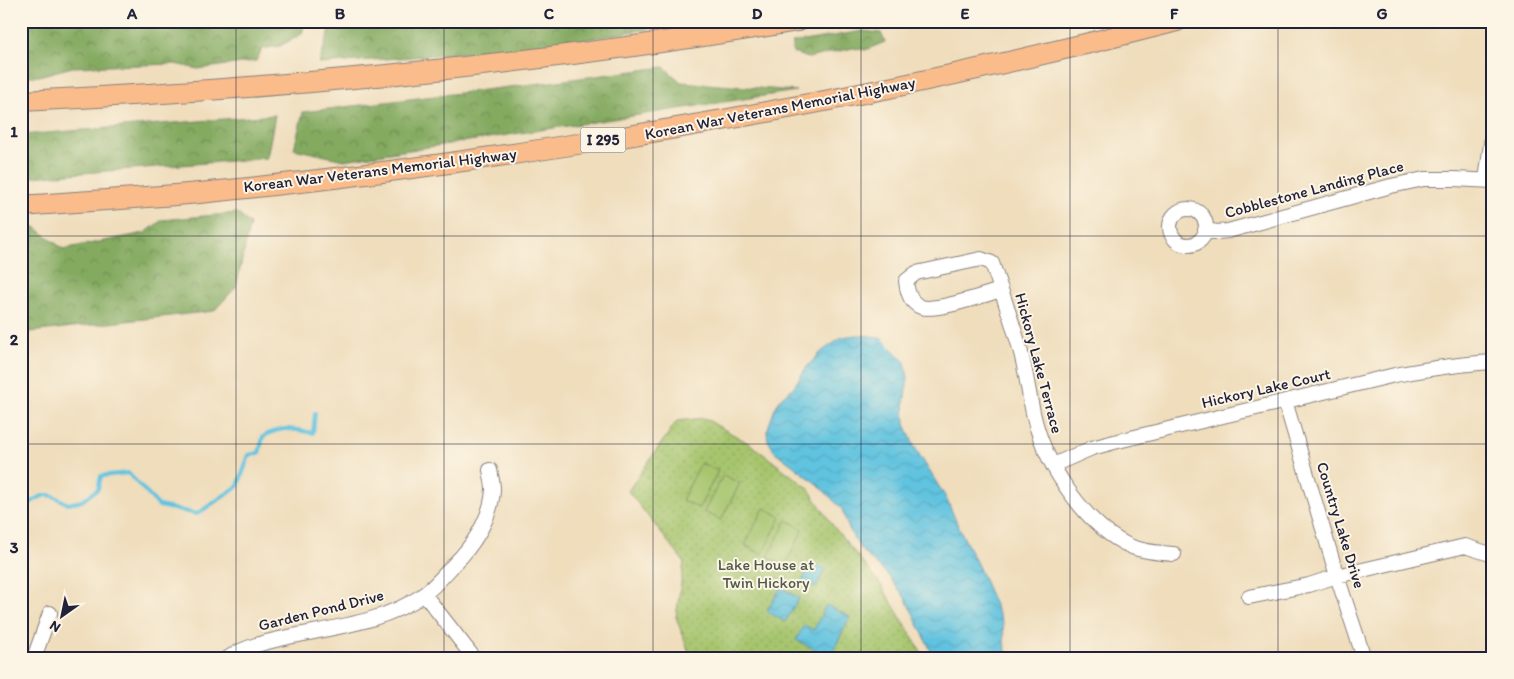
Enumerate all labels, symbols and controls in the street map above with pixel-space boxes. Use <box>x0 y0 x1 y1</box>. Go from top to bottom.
text: A <box>126 4 138 23</box>
text: B <box>335 4 346 23</box>
text: C <box>544 4 555 23</box>
text: D <box>752 4 763 23</box>
text: E <box>961 4 970 23</box>
text: F <box>1170 4 1179 23</box>
text: G <box>1376 4 1388 23</box>
street label: Korean War Veterans Memorial Highway <box>643 72 917 144</box>
text: 1 <box>10 122 18 141</box>
road number: I 295 <box>580 128 626 152</box>
street label: Korean War Veterans Memorial Highway <box>242 144 518 196</box>
street label: Cobblestone Landing Place <box>1222 156 1406 222</box>
street label: Hickory Lake Terrace <box>1011 291 1067 435</box>
text: 2 <box>10 330 19 349</box>
street label: Hickory Lake Court <box>1200 364 1332 412</box>
street label: Country Lake Drive <box>1313 460 1369 590</box>
text: 3 <box>10 538 19 557</box>
park label: Lake House at Twin Hickory <box>718 555 814 592</box>
street label: Garden Pond Drive <box>256 585 386 635</box>
north arrow <box>38 592 88 642</box>
text: N <box>47 617 64 636</box>

